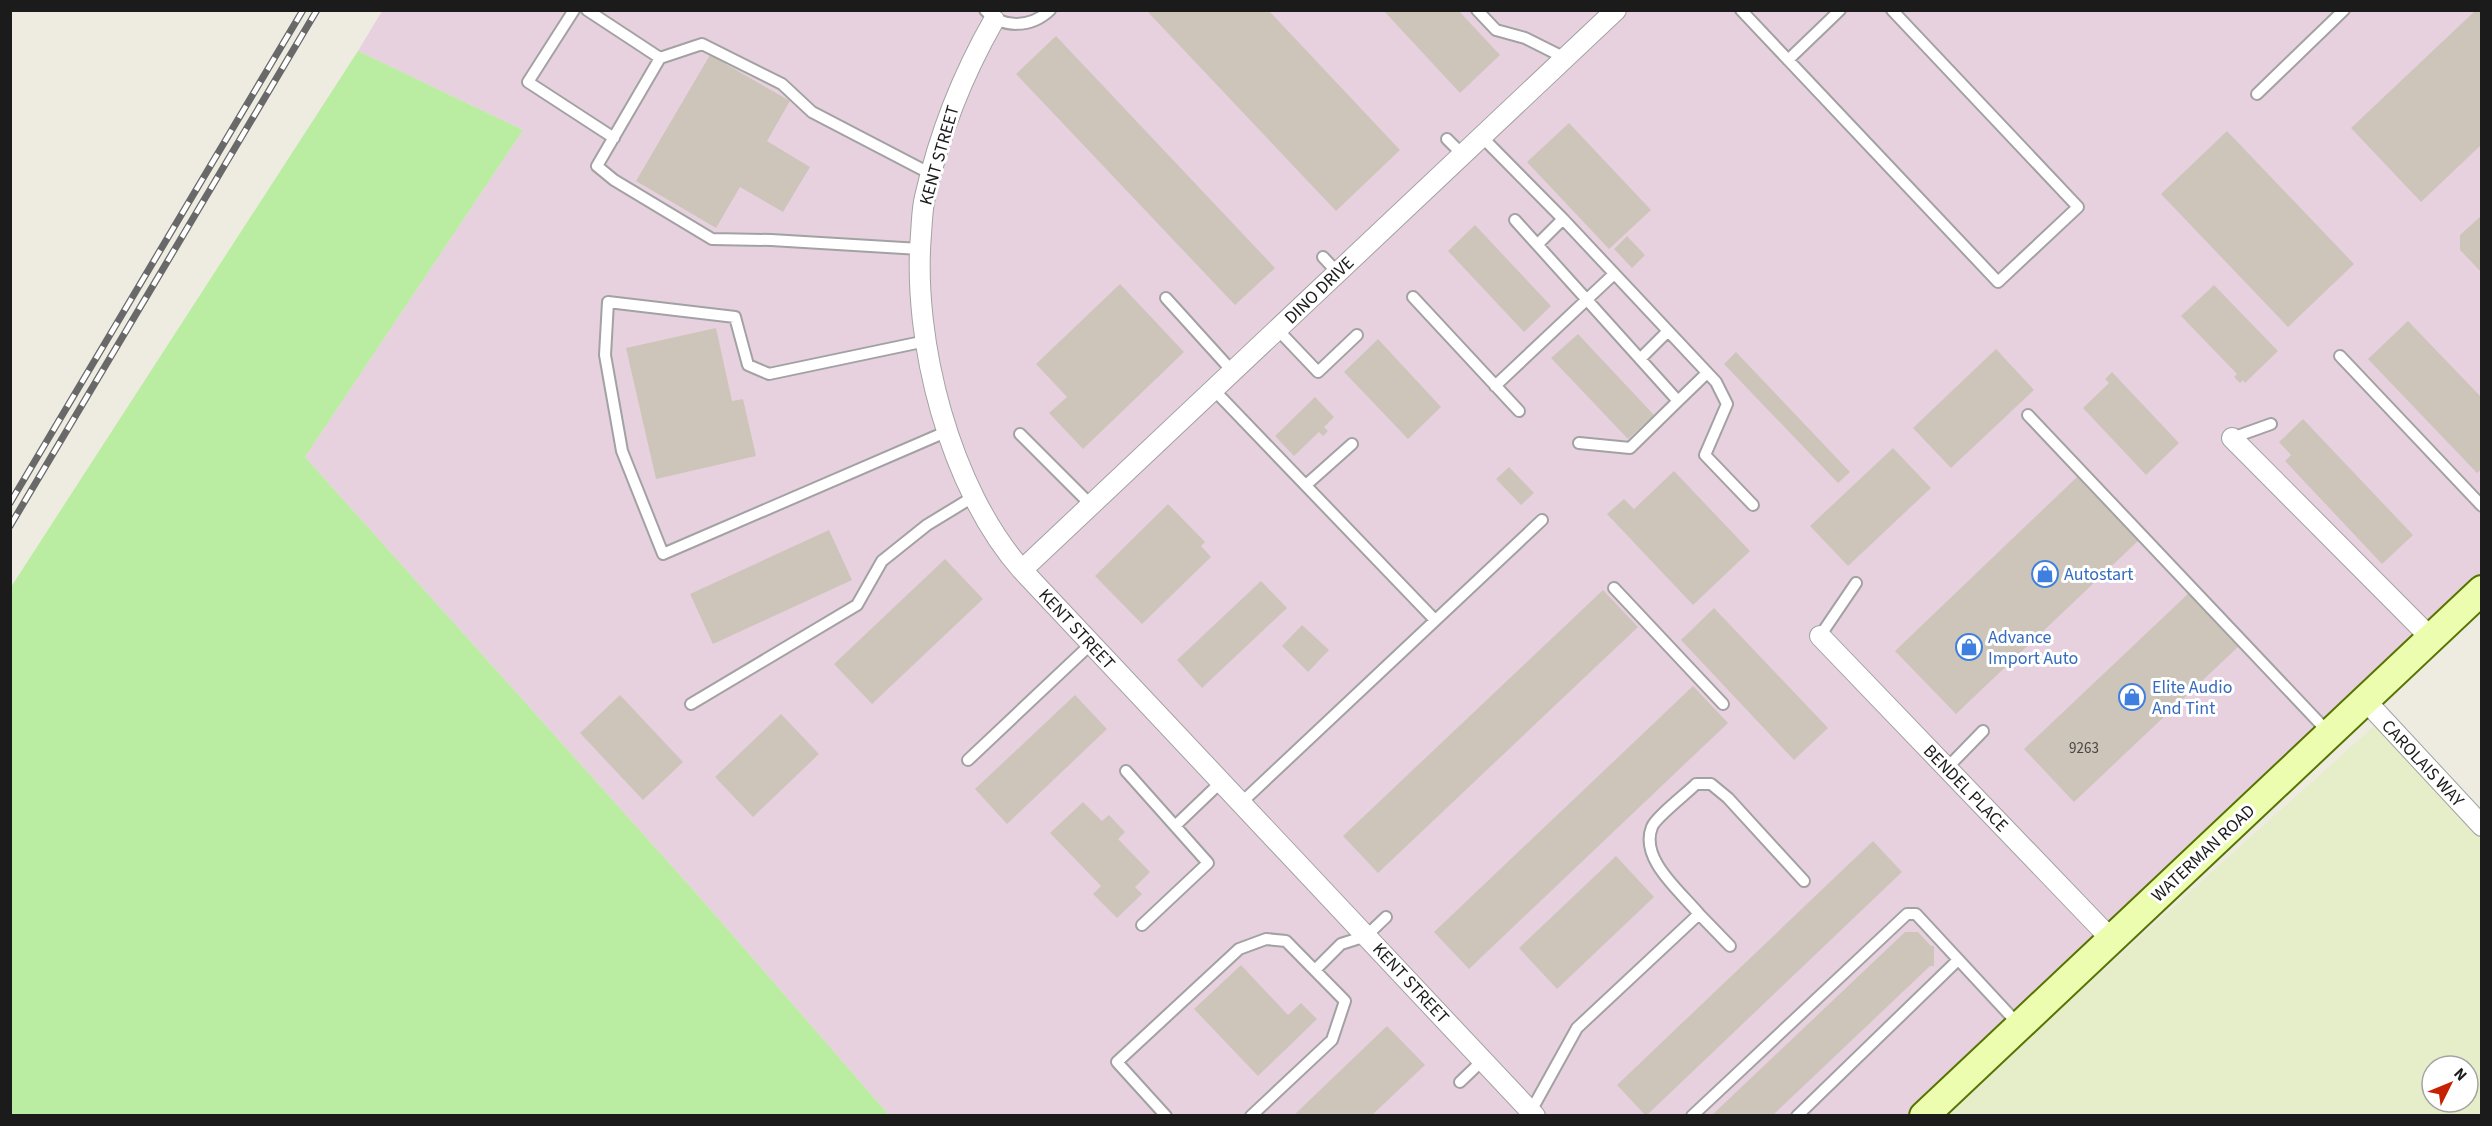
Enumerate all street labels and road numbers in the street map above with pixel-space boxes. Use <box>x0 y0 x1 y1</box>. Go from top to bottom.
street label: KENT STREET <box>913 102 966 208</box>
street label: DINO DRIVE <box>1279 251 1360 330</box>
street label: KENT STREET <box>1033 583 1121 676</box>
street label: CAROLAIS WAY <box>2376 714 2470 813</box>
street label: BENDEL PLACE <box>1917 739 2014 838</box>
street label: WATERMAN ROAD <box>2146 799 2261 908</box>
street label: KENT STREET <box>1367 937 1455 1030</box>

